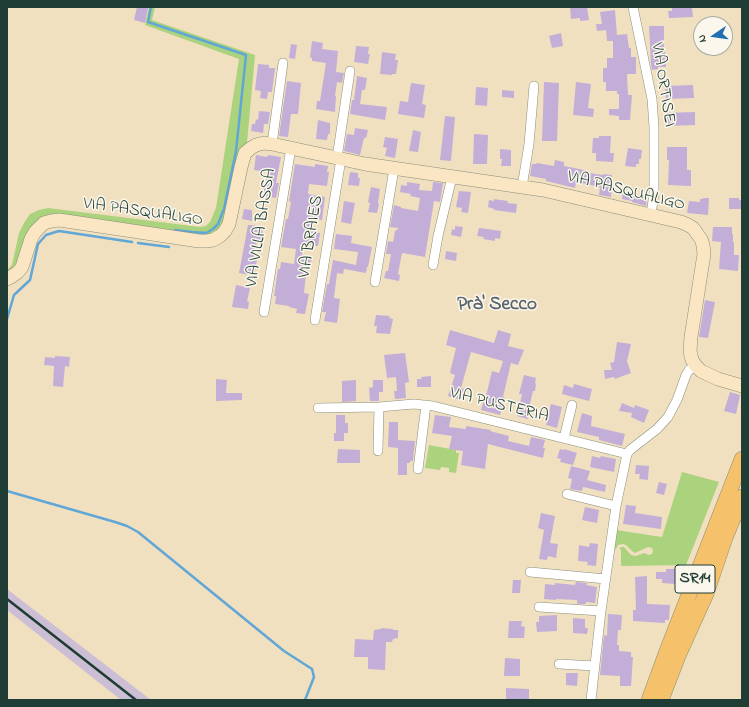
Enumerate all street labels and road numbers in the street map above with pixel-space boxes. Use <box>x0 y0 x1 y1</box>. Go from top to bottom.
street label: VIA ORTISEI <box>645 41 679 129</box>
street label: VIA VILLA BASSA <box>243 167 281 289</box>
street label: VIA PASQUALIGO <box>565 168 687 216</box>
street label: VIA BRAIES <box>295 194 329 280</box>
street label: VIA PASQUALIGO <box>82 195 204 231</box>
street label: VIA PUSTERIA <box>447 384 551 428</box>
road number: SR14 <box>675 565 715 593</box>

